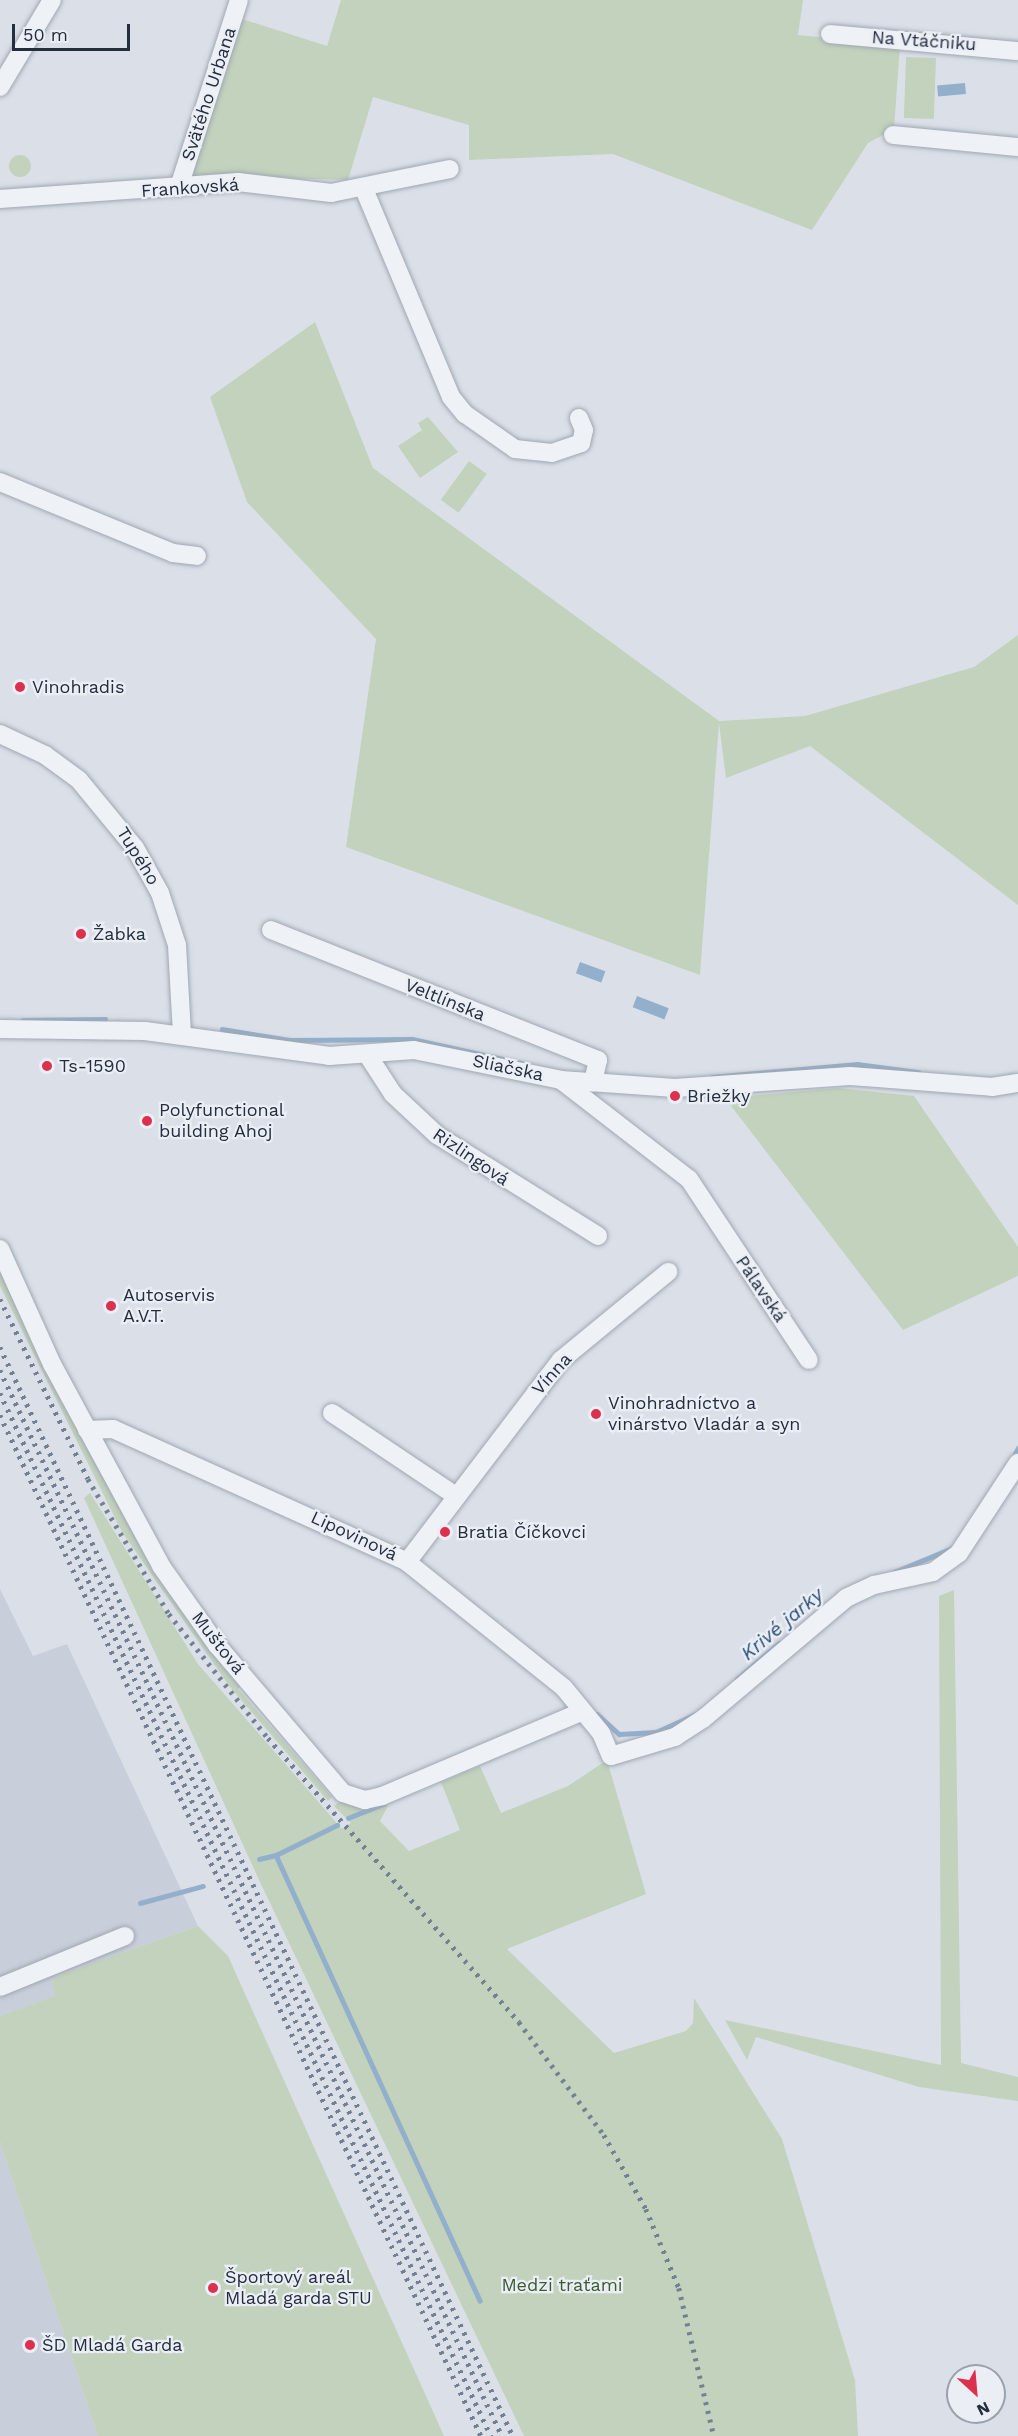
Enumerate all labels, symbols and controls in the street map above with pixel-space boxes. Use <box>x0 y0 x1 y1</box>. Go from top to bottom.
scale bar <box>15 12 134 50</box>
text: 50 m <box>23 24 68 45</box>
street label: Svätého Urbana <box>177 24 241 164</box>
street label: Na Vtáčniku <box>870 27 978 55</box>
street label: Frankovská <box>140 174 240 202</box>
place label: Vinohradis <box>32 676 124 698</box>
marker: Vinohradis <box>13 680 27 694</box>
street label: Tupého <box>112 823 164 889</box>
place label: Žabka <box>93 923 146 945</box>
marker: Žabka <box>74 927 88 941</box>
street label: Veltlínska <box>402 974 488 1026</box>
street label: Sliačska <box>471 1050 545 1086</box>
place label: Ts-1590 <box>59 1055 126 1077</box>
marker: Ts-1590 <box>40 1059 54 1073</box>
place label: Briežky <box>687 1085 750 1107</box>
marker: Briežky <box>668 1089 682 1103</box>
place label: Polyfunctional building Ahoj <box>159 1100 284 1142</box>
marker: Polyfunctional building Ahoj <box>140 1114 154 1128</box>
street label: Rizlingová <box>429 1124 513 1190</box>
street label: Pálavská <box>731 1252 791 1326</box>
place label: Autoservis A.V.T. <box>123 1285 215 1328</box>
marker: Autoservis A.V.T. <box>104 1299 118 1313</box>
street label: Vínna <box>528 1349 576 1399</box>
place label: Vinohradníctvo a vinárstvo Vladár a syn <box>608 1393 802 1436</box>
marker: Vinohradníctvo a vinárstvo Vladár a syn <box>589 1407 603 1421</box>
street label: Lipovinová <box>307 1507 401 1565</box>
place label: Bratia Číčkovci <box>457 1521 586 1543</box>
marker: Bratia Číčkovci <box>438 1525 452 1539</box>
water label: Krivé jarky <box>736 1583 828 1665</box>
street label: Muštová <box>187 1607 249 1679</box>
place label: Športový areál Mladá garda STU <box>225 2267 373 2310</box>
park label: Medzi traťami <box>501 2274 623 2296</box>
marker: Športový areál Mladá garda STU <box>206 2281 220 2295</box>
place label: ŠD Mladá Garda <box>42 2334 183 2356</box>
marker: ŠD Mladá Garda <box>23 2338 37 2352</box>
north arrow <box>946 2364 1006 2424</box>
text: N <box>974 2398 993 2420</box>

